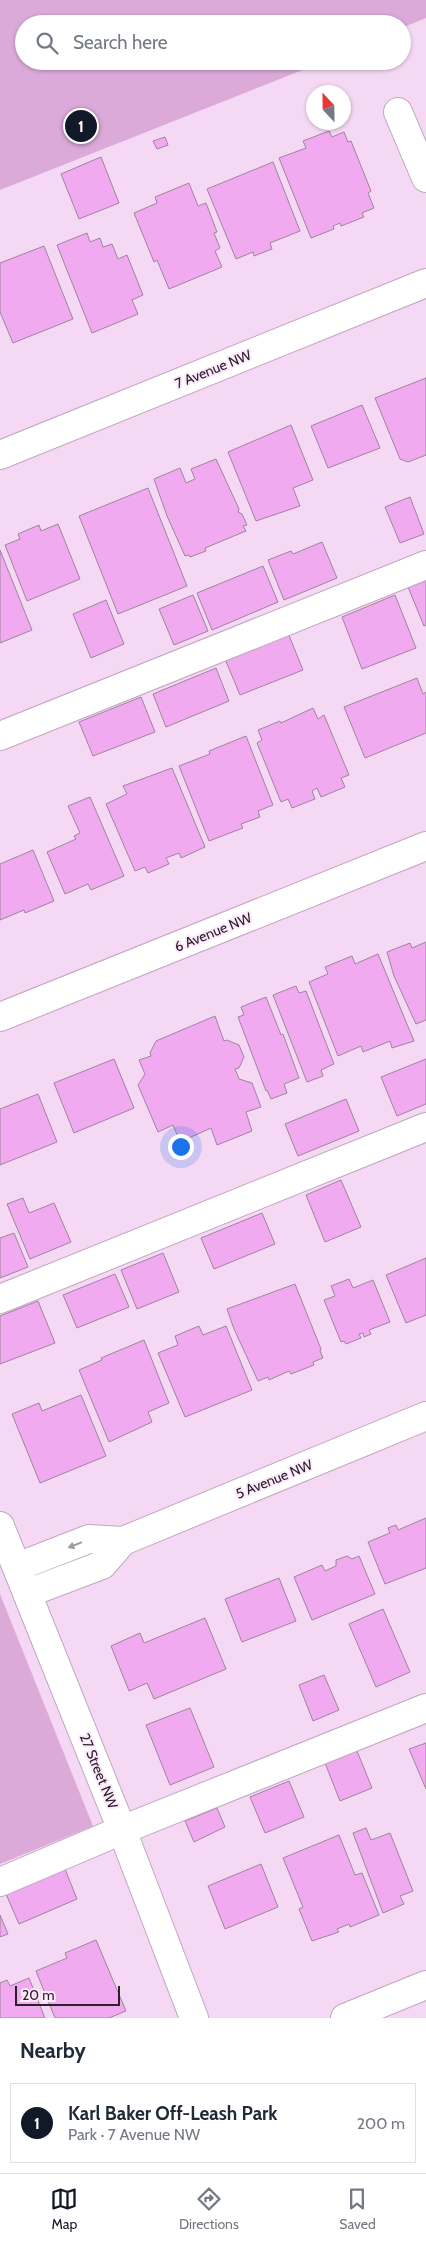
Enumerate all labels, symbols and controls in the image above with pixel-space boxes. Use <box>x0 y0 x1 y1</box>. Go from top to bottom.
search box <box>15 15 411 70</box>
icon: search <box>33 29 61 57</box>
text: Search here <box>73 31 167 54</box>
north arrow <box>306 85 351 130</box>
pin: 1 <box>65 107 97 145</box>
street label: 7 Avenue NW <box>172 345 255 392</box>
street label: 6 Avenue NW <box>172 908 255 956</box>
your location <box>168 1134 194 1160</box>
street label: 5 Avenue NW <box>233 1455 316 1503</box>
one-way arrow <box>68 1541 82 1549</box>
street label: 27 Street NW <box>76 1731 123 1812</box>
scale bar <box>15 1983 120 2006</box>
text: 20 m <box>22 1986 55 2004</box>
text: Nearby <box>20 2038 86 2063</box>
text: Karl Baker Off-Leash Park <box>68 2102 278 2125</box>
text: 1 <box>34 2114 40 2133</box>
text: 200 m <box>357 2114 405 2133</box>
text: Park · 7 Avenue NW <box>68 2125 200 2144</box>
tab: Map <box>50 2185 78 2233</box>
tab: Directions <box>179 2185 239 2233</box>
tab: Saved <box>339 2185 376 2233</box>

